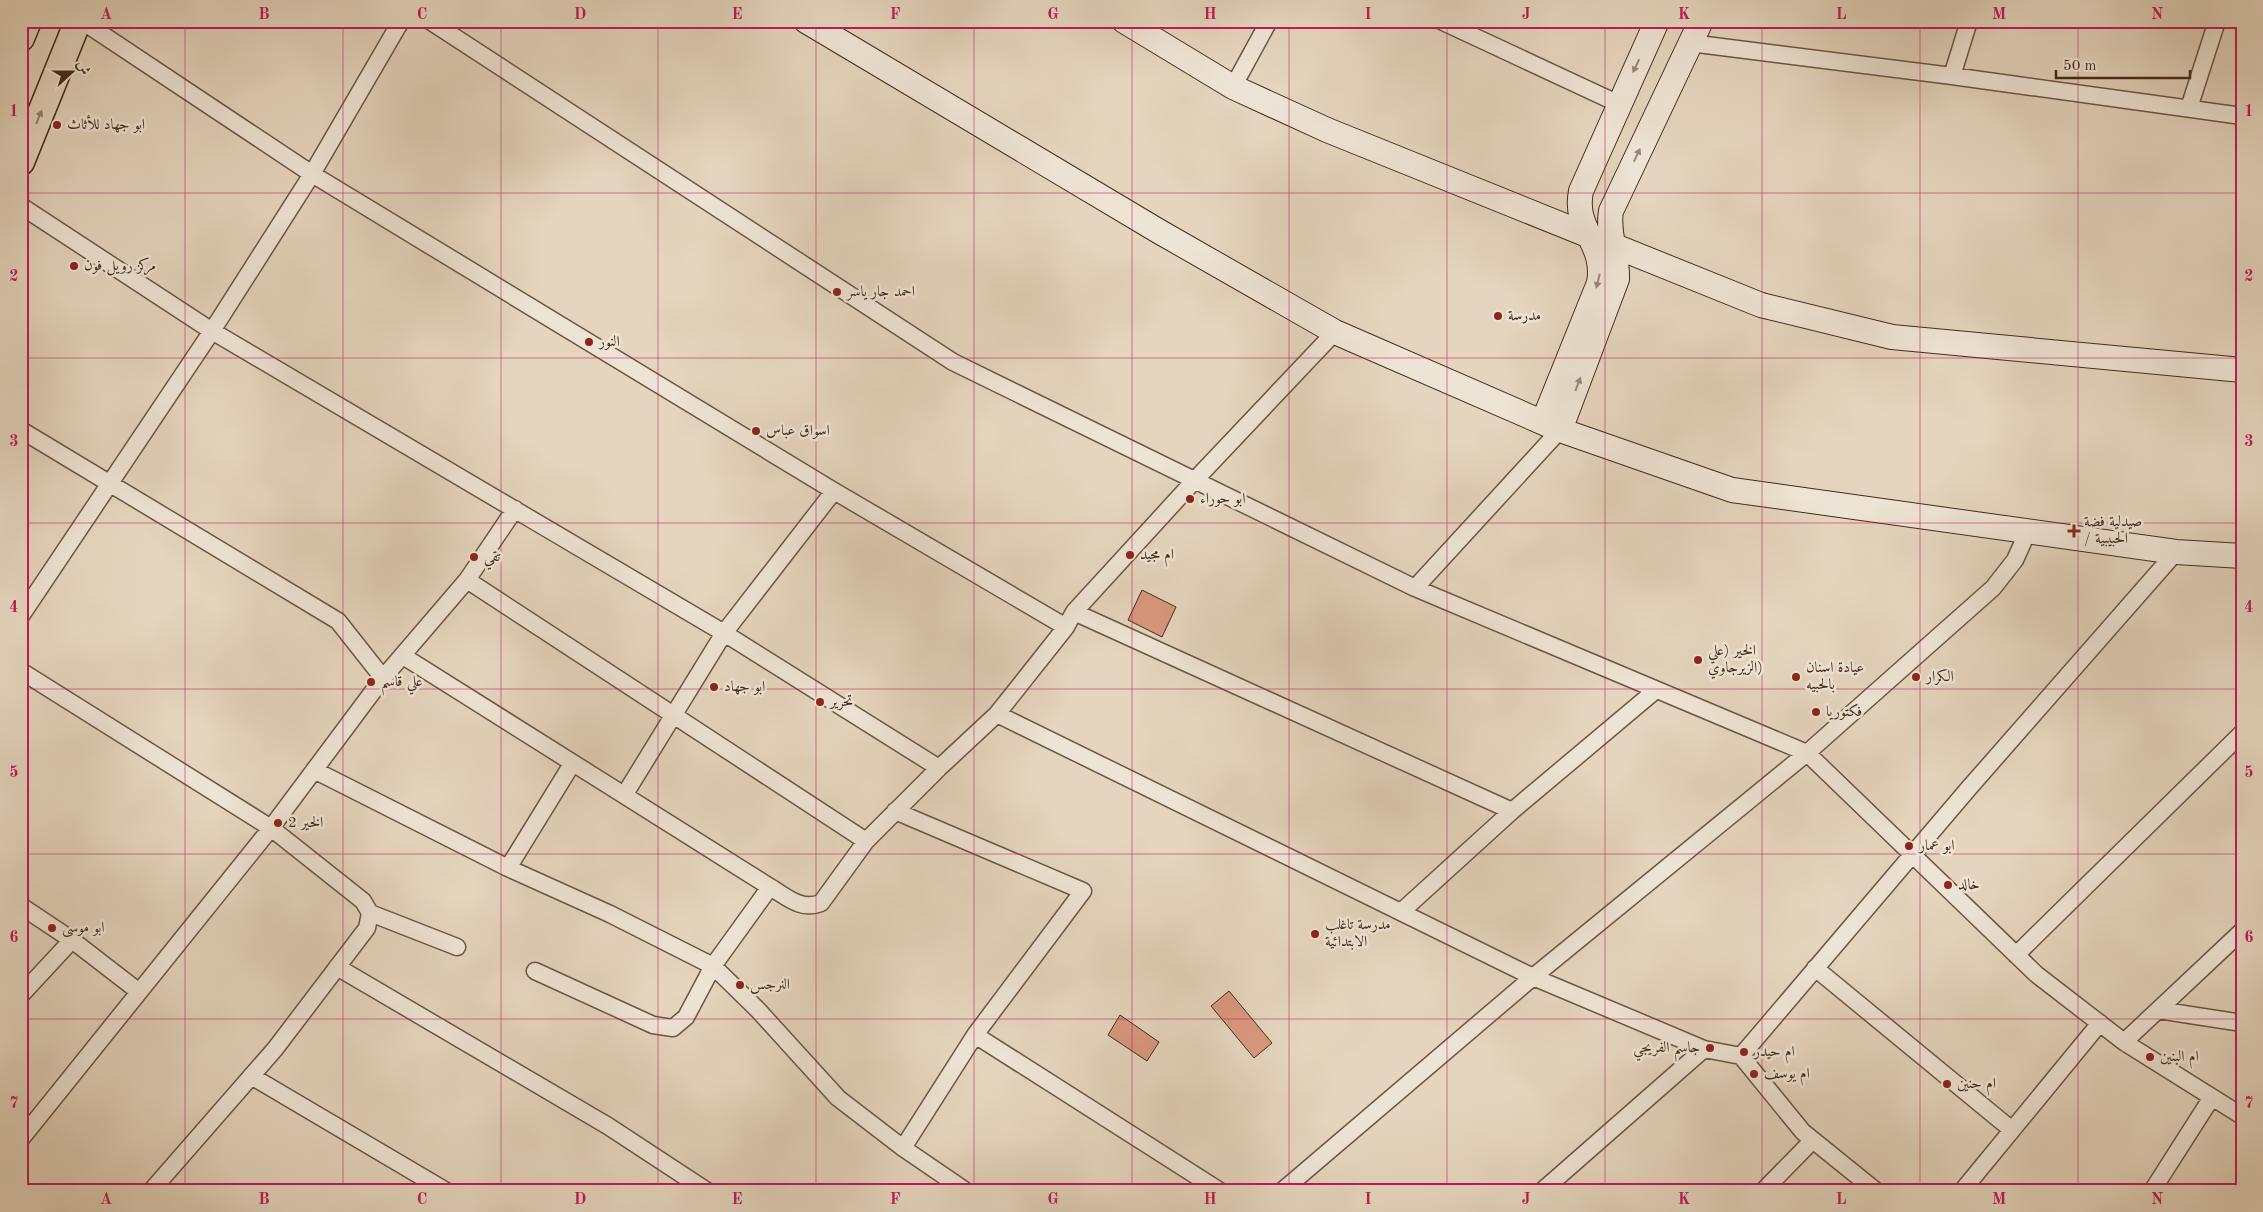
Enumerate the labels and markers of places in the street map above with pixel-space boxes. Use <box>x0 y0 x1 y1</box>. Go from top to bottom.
place label: ابو جهاد للأثاث <box>67 114 145 133</box>
marker: ابو جهاد للأثاث <box>51 119 63 131</box>
place label: مركز رويل فون <box>84 257 156 276</box>
marker: مركز رويل فون <box>68 260 80 272</box>
place label: احمد جار ياسر <box>845 285 915 301</box>
marker: احمد جار ياسر <box>831 286 843 298</box>
place label: مدرسة <box>1508 309 1541 324</box>
marker: مدرسة <box>1492 310 1504 322</box>
place label: النور <box>597 335 620 350</box>
marker: النور <box>583 336 595 348</box>
place label: اسواق عباس <box>766 424 830 439</box>
marker: اسواق عباس <box>750 425 762 437</box>
place label: ابو حوراء <box>1200 492 1245 507</box>
marker: ابو حوراء <box>1184 493 1196 505</box>
place label: صيدلية فضة / الحبيبية <box>2084 515 2142 547</box>
marker: صيدلية فضة / الحبيبية <box>2068 525 2080 537</box>
place label: ام مجيد <box>1140 548 1174 567</box>
marker: ام مجيد <box>1124 549 1136 561</box>
place label: تقي <box>484 550 501 570</box>
marker: تقي <box>468 551 480 563</box>
place label: الخير (علي الزيرجاوي) <box>1708 644 1763 679</box>
marker: الخير (علي الزيرجاوي) <box>1692 654 1704 666</box>
place label: عيادة اسنان بالحبيه <box>1806 661 1864 693</box>
place label: الكرار <box>1924 669 1954 686</box>
marker: عيادة اسنان بالحبيه <box>1790 671 1802 683</box>
marker: الكرار <box>1910 671 1922 683</box>
place label: علي قاسم <box>381 675 423 696</box>
marker: علي قاسم <box>365 676 377 688</box>
place label: ابو جهاد <box>724 680 765 695</box>
marker: ابو جهاد <box>708 681 720 693</box>
place label: تحرير <box>828 694 853 711</box>
marker: تحرير <box>814 696 826 708</box>
place label: فكتوريا <box>1826 703 1862 720</box>
marker: فكتوريا <box>1810 706 1822 718</box>
place label: الخير 2 <box>288 816 323 831</box>
marker: الخير 2 <box>272 817 284 829</box>
place label: ابو عمار <box>1917 839 1955 854</box>
marker: ابو عمار <box>1903 840 1915 852</box>
place label: خالد <box>1958 878 1980 893</box>
marker: خالد <box>1942 879 1954 891</box>
place label: مدرسة تاغلب الابتدائية <box>1325 918 1391 950</box>
place label: ابو موسى <box>62 921 105 938</box>
marker: ابو موسى <box>46 922 58 934</box>
marker: مدرسة تاغلب الابتدائية <box>1309 928 1321 940</box>
place label: النرجس <box>750 978 790 994</box>
marker: النرجس <box>734 979 746 991</box>
place label: جاسم الفريجي <box>1633 1041 1700 1062</box>
marker: جاسم الفريجي <box>1704 1042 1716 1054</box>
place label: ام حيدر <box>1752 1045 1795 1064</box>
marker: ام حيدر <box>1738 1046 1750 1058</box>
place label: ام البنين <box>2160 1050 2199 1069</box>
marker: ام البنين <box>2144 1051 2156 1063</box>
place label: ام يوسف <box>1764 1067 1810 1086</box>
marker: ام يوسف <box>1748 1068 1760 1080</box>
place label: ام حنين <box>1957 1077 1996 1096</box>
marker: ام حنين <box>1941 1078 1953 1090</box>

